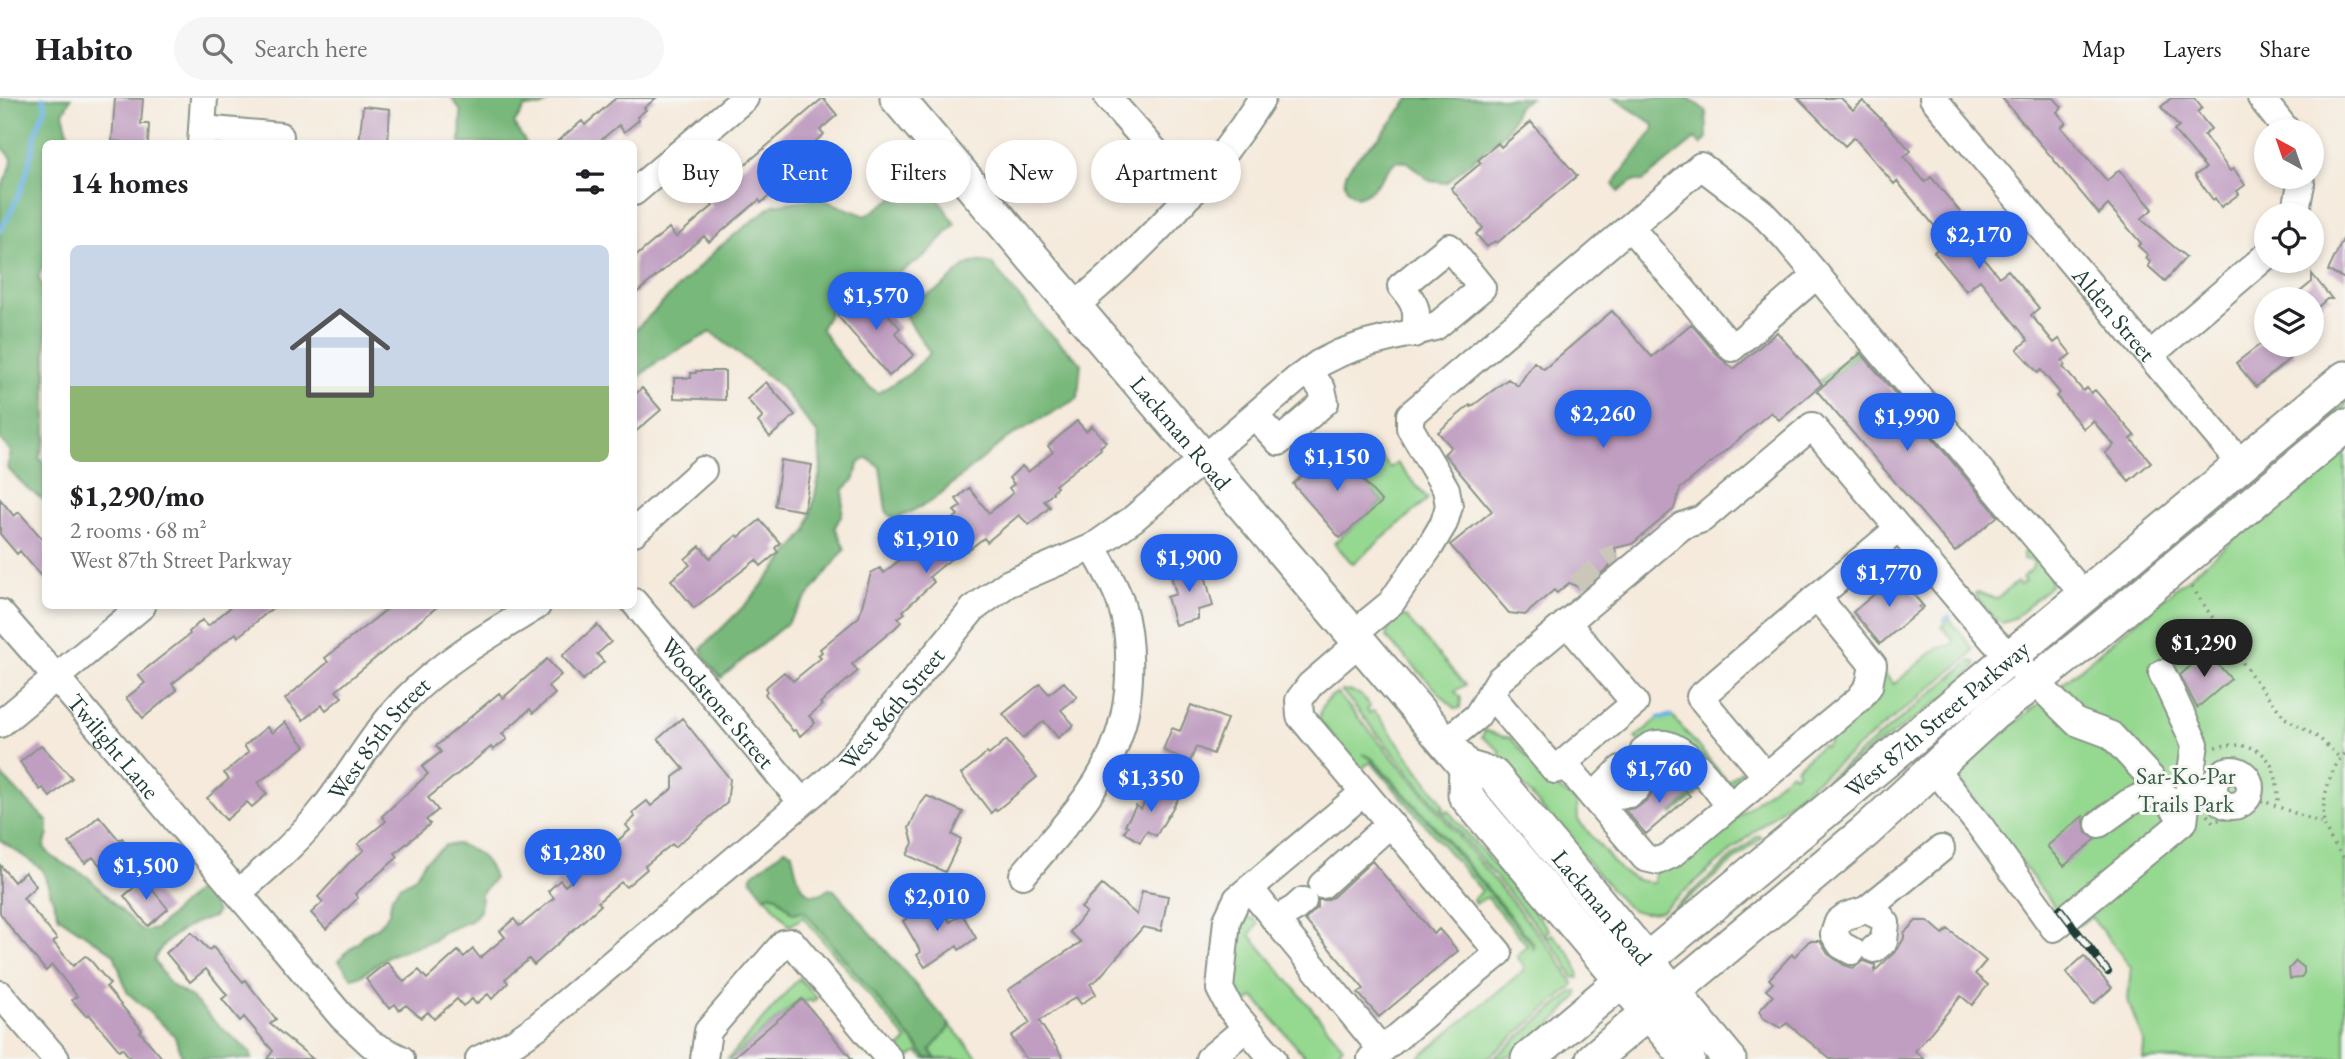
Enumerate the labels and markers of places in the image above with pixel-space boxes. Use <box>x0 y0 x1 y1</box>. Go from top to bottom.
pin: $2,170 <box>1922 212 2036 271</box>
pin: $1,570 <box>819 272 933 332</box>
pin: $2,260 <box>1546 390 1660 450</box>
pin: $1,990 <box>1850 394 1964 453</box>
pin: $1,150 <box>1280 434 1394 493</box>
pin: $1,910 <box>869 516 983 575</box>
pin: $1,900 <box>1132 534 1246 594</box>
pin: $1,770 <box>1832 550 1946 609</box>
pin: $1,290 <box>2147 620 2261 679</box>
pin: $1,760 <box>1602 746 1716 805</box>
pin: $1,350 <box>1094 754 1208 814</box>
pin: $1,280 <box>516 830 630 889</box>
pin: $1,500 <box>89 842 203 902</box>
pin: $2,010 <box>880 874 994 933</box>

